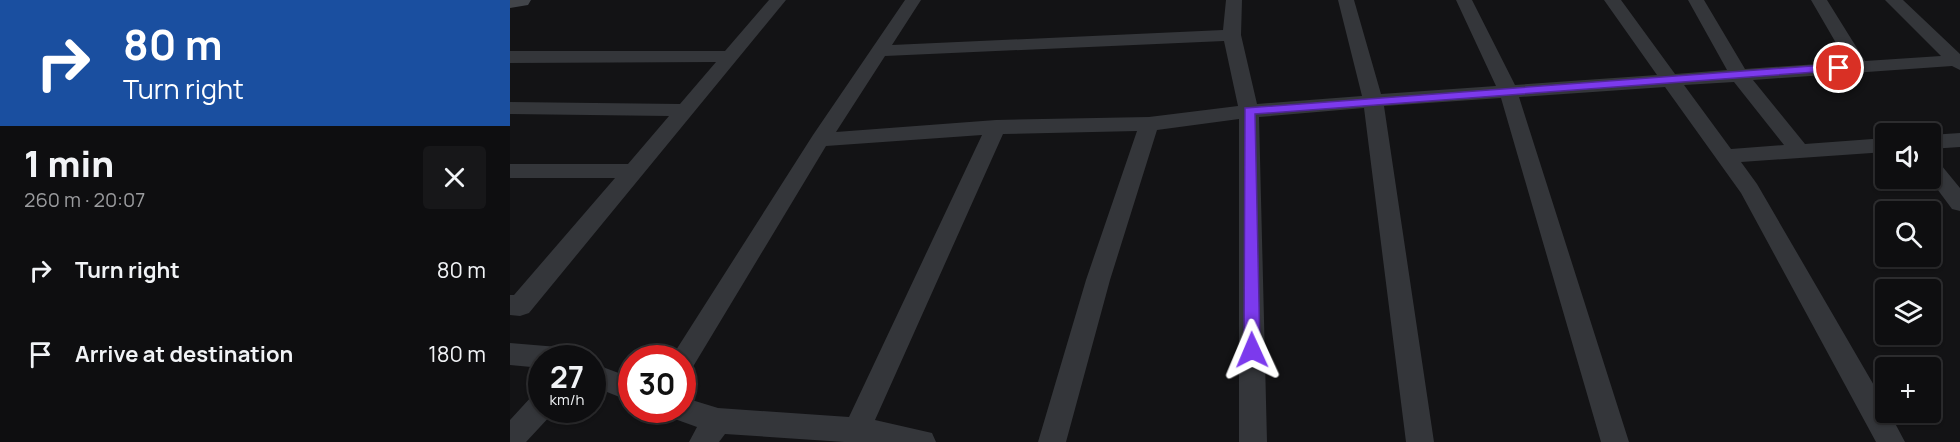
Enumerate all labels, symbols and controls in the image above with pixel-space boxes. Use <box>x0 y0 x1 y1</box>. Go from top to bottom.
text: 80 m <box>123 15 223 73</box>
icon: right <box>24 24 102 102</box>
pin <box>1813 42 1864 93</box>
icon: arrive <box>1822 51 1855 84</box>
text: Turn right <box>123 70 244 107</box>
map controls <box>1875 123 1941 423</box>
button: sound <box>1875 123 1941 189</box>
text: 1 min <box>24 139 114 188</box>
button: close <box>423 146 486 209</box>
text: 260 m · 20:07 <box>24 186 145 213</box>
button: search <box>1875 201 1941 267</box>
icon: right <box>24 254 57 287</box>
text: Turn right <box>75 255 180 285</box>
text: 80 m <box>437 255 486 285</box>
button: layers <box>1875 279 1941 345</box>
position arrow <box>1220 318 1284 382</box>
icon: arrive <box>24 338 57 371</box>
text: Arrive at destination <box>75 339 293 369</box>
text: 180 m <box>428 339 486 369</box>
speed limit sign: 30 <box>618 345 696 423</box>
text: 27 <box>550 356 584 397</box>
button: + <box>1875 357 1941 423</box>
text: km/h <box>550 389 584 410</box>

